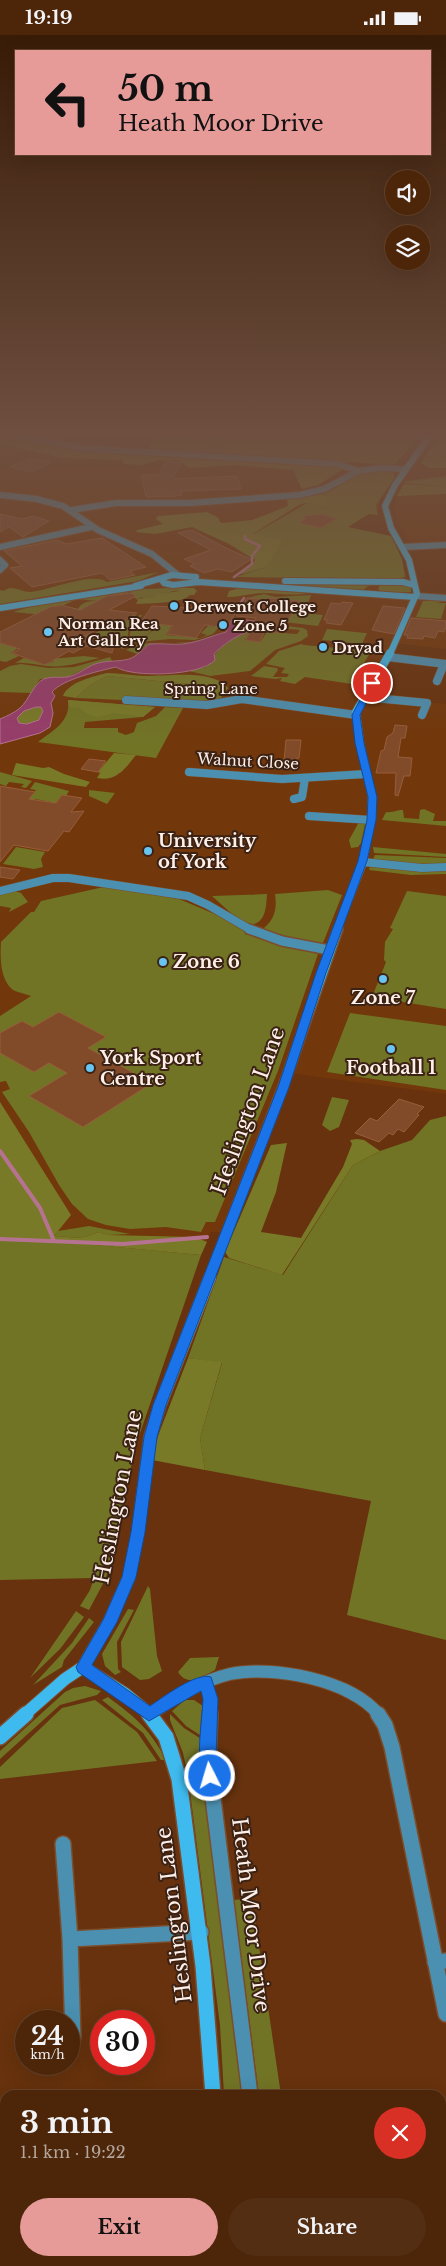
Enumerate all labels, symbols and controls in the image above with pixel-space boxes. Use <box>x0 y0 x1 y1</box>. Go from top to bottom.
text: 19:19 <box>25 6 73 29</box>
text: 50 m <box>118 67 213 110</box>
icon: left <box>35 70 100 135</box>
text: Heath Moor Drive <box>118 110 324 137</box>
map controls <box>385 170 430 270</box>
button: sound <box>385 170 430 215</box>
button: layers <box>385 225 430 270</box>
place label: Derwent College <box>184 597 316 616</box>
marker: Derwent College <box>168 600 180 612</box>
place label: Norman Rea Art Gallery <box>57 614 159 650</box>
place label: Zone 5 <box>233 616 288 635</box>
marker: Zone 5 <box>217 619 229 631</box>
marker: Norman Rea Art Gallery <box>42 626 54 638</box>
place label: Dryad <box>333 638 383 657</box>
marker: Dryad <box>317 641 329 653</box>
pin <box>351 662 393 704</box>
icon: arrive <box>358 669 386 697</box>
street label: Spring Lane <box>164 679 258 698</box>
street label: Walnut Close <box>196 749 299 773</box>
place label: University of York <box>158 830 257 873</box>
marker: University of York <box>142 845 154 857</box>
place label: Zone 6 <box>173 951 240 973</box>
marker: Zone 6 <box>157 956 169 968</box>
marker: Zone 7 <box>377 973 389 985</box>
place label: Zone 7 <box>351 987 416 1009</box>
street label: Heslington Lane <box>206 1023 290 1199</box>
marker: Football 1 <box>385 1043 397 1055</box>
place label: York Sport Centre <box>99 1047 201 1090</box>
place label: Football 1 <box>346 1057 436 1079</box>
marker: York Sport Centre <box>84 1062 96 1074</box>
street label: Heslington Lane <box>88 1408 148 1586</box>
position arrow <box>183 1749 235 1801</box>
street label: Heath Moor Drive <box>226 1816 276 2014</box>
street label: Heslington Lane <box>150 1826 198 2004</box>
speed limit sign: 30 <box>90 2010 155 2075</box>
text: 24 <box>31 2021 64 2052</box>
text: km/h <box>30 2047 65 2062</box>
text: 3 min <box>20 2104 113 2141</box>
button: close <box>374 2107 426 2159</box>
text: 1.1 km · 19:22 <box>20 2142 126 2162</box>
button: Exit <box>20 2198 218 2256</box>
button: Share <box>228 2198 426 2256</box>

